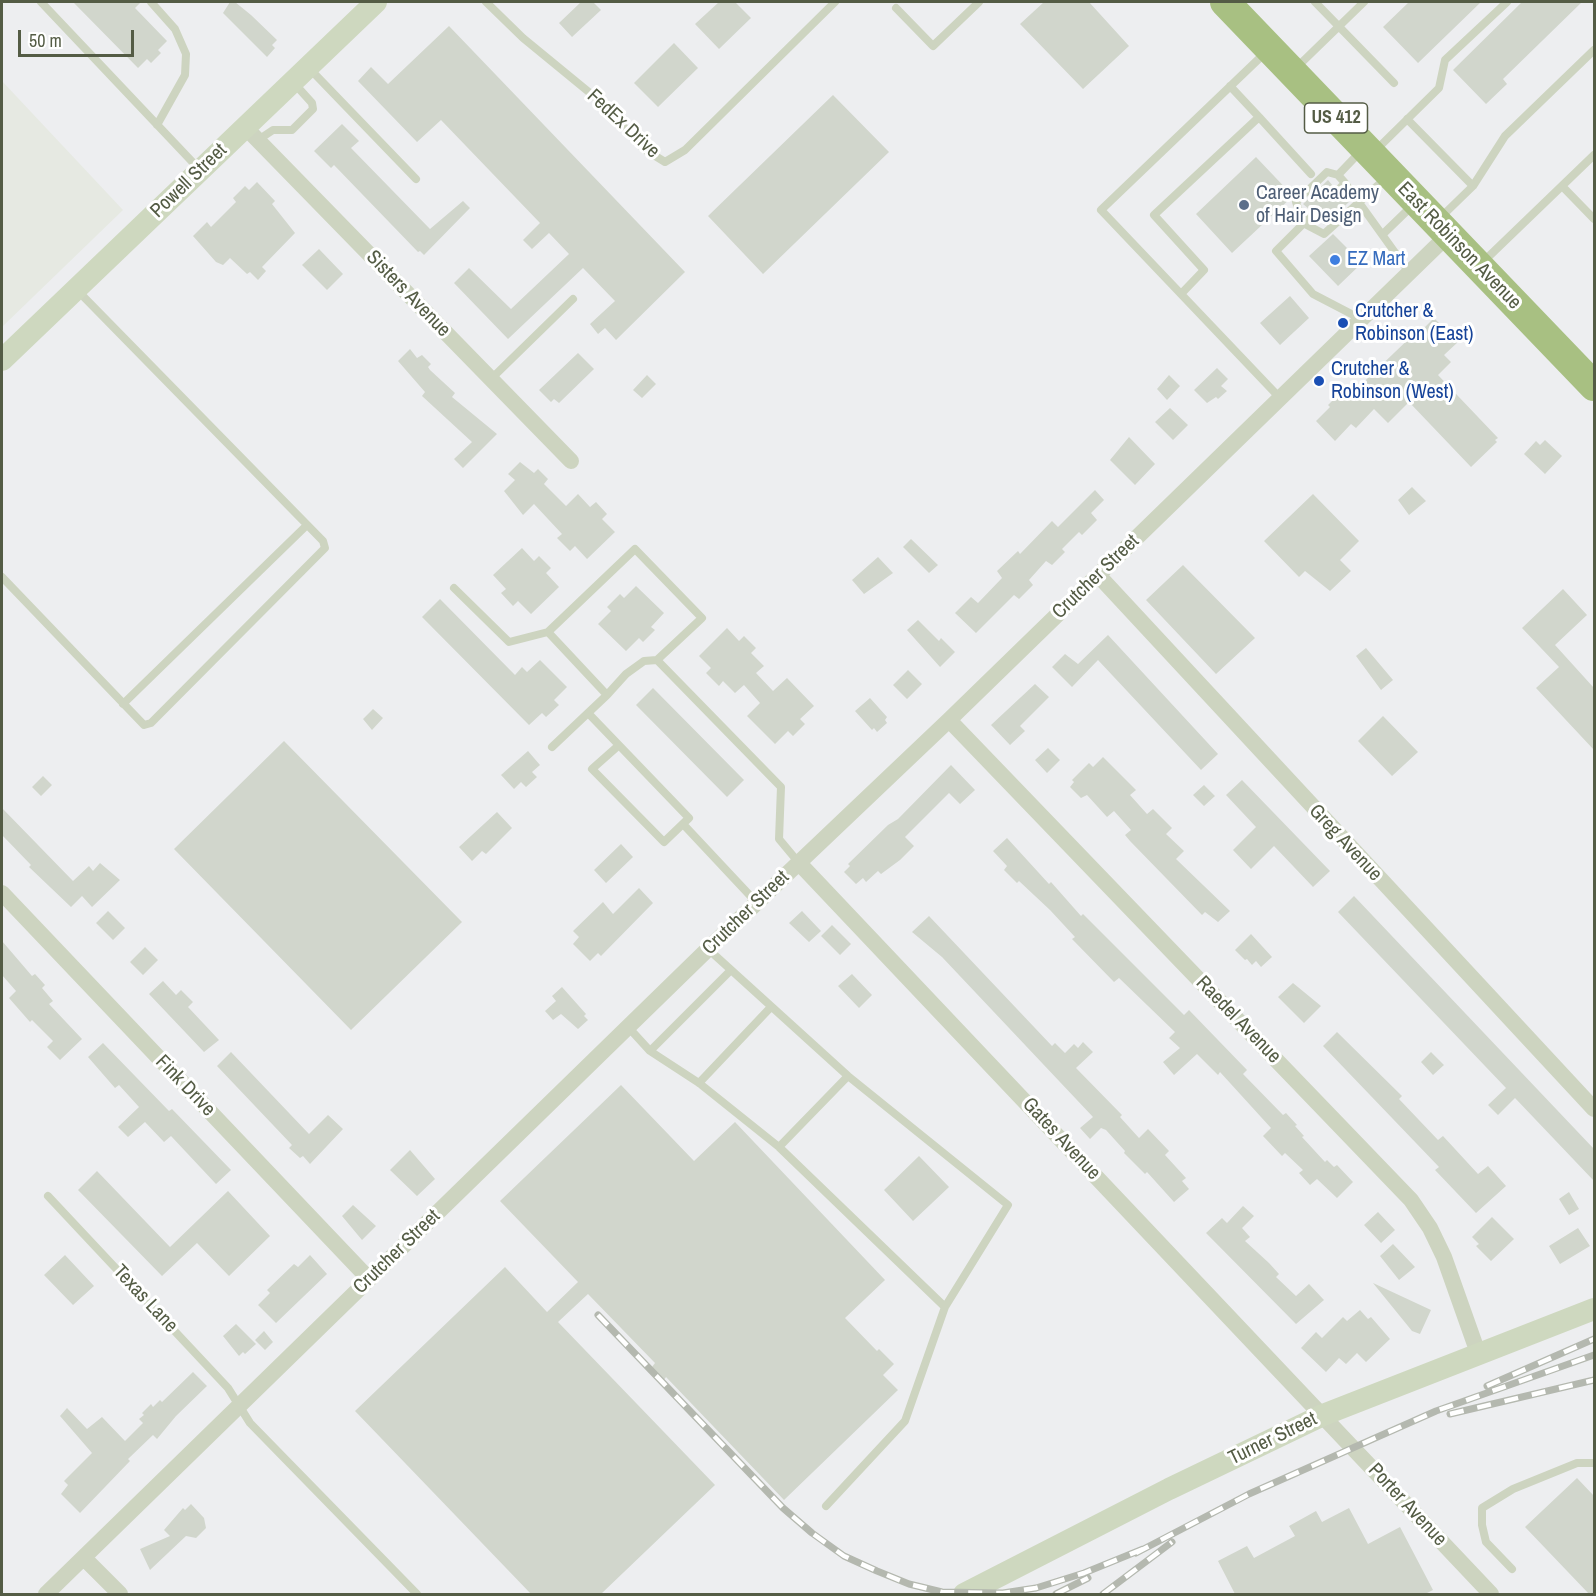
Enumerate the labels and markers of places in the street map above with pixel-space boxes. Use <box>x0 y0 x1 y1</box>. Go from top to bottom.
place label: Career Academy of Hair Design <box>1256 182 1379 229</box>
marker: Career Academy of Hair Design <box>1237 198 1251 212</box>
place label: EZ Mart <box>1347 248 1405 272</box>
marker: EZ Mart <box>1328 253 1342 267</box>
place label: Crutcher & Robinson (East) <box>1355 300 1473 347</box>
marker: Crutcher & Robinson (East) <box>1336 316 1350 330</box>
place label: Crutcher & Robinson (West) <box>1331 358 1454 405</box>
marker: Crutcher & Robinson (West) <box>1312 374 1326 388</box>

